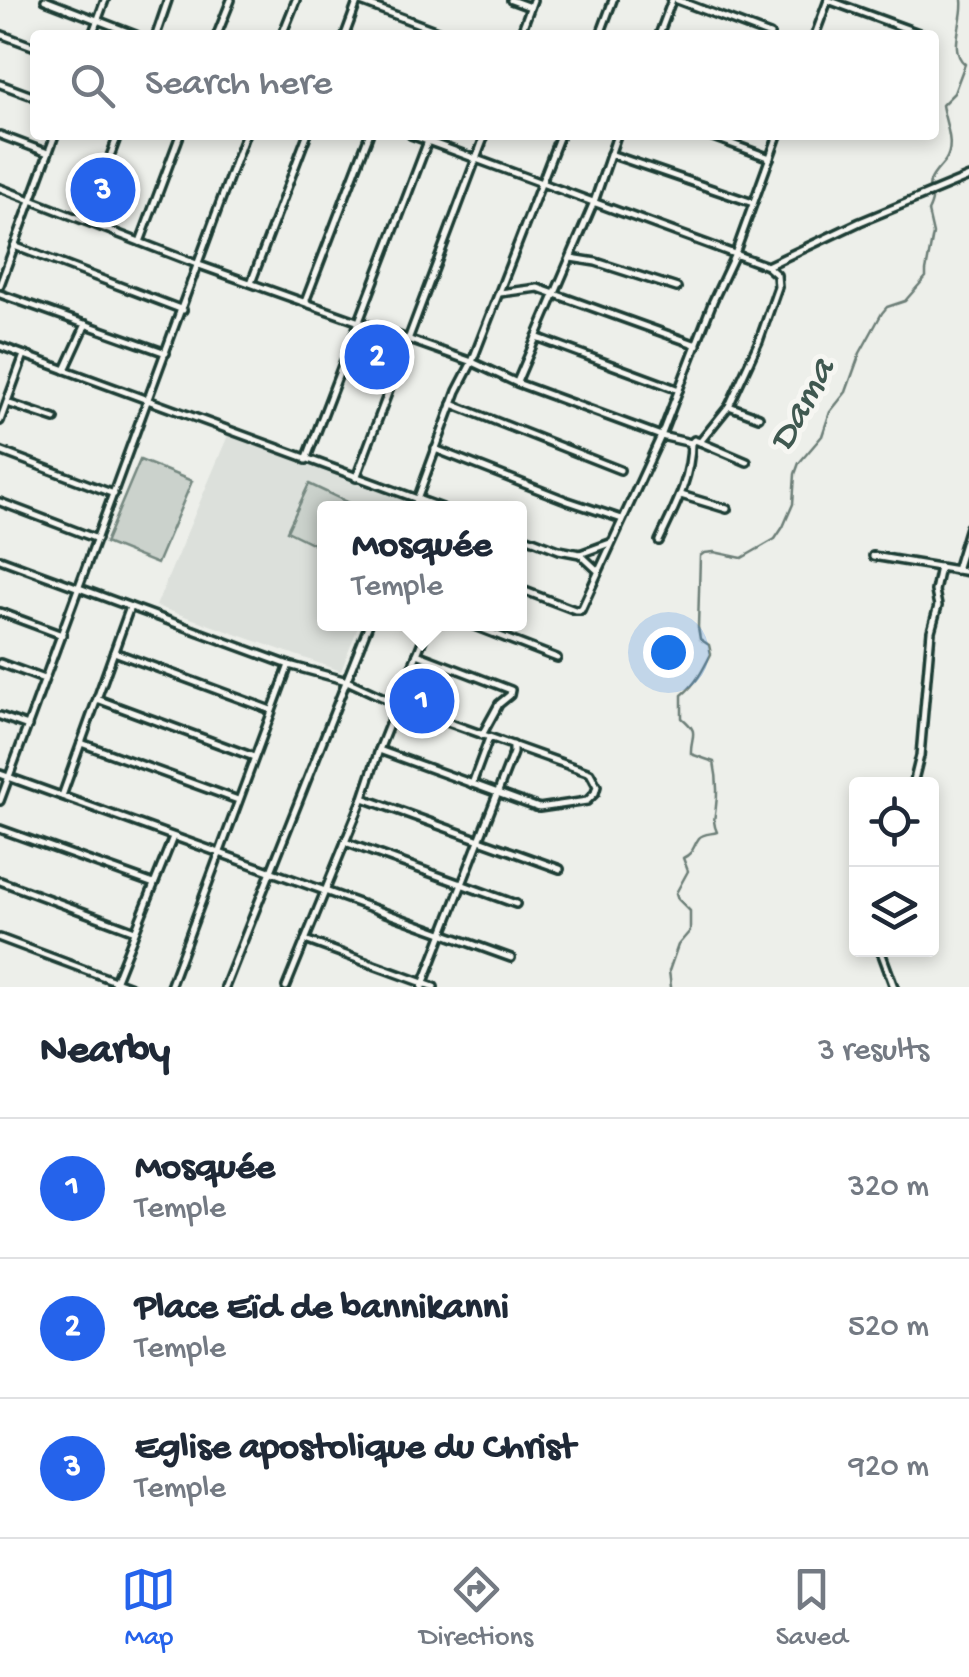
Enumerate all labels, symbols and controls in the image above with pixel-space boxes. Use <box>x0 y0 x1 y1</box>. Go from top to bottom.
search box <box>30 30 939 140</box>
icon: search <box>65 58 120 113</box>
text: Search here <box>145 63 332 107</box>
pin: 3 <box>70 152 136 228</box>
pin: 2 <box>344 320 410 394</box>
water label: Dama <box>760 349 849 461</box>
popup <box>317 501 527 631</box>
text: Mosquée <box>352 525 492 569</box>
text: Temple <box>352 569 443 607</box>
your location <box>643 627 694 678</box>
pin: 1 <box>390 664 454 738</box>
map controls <box>849 777 939 957</box>
button: locate <box>849 777 939 867</box>
button: layers <box>849 867 939 957</box>
text: Nearby <box>40 1028 170 1077</box>
text: 3 results <box>818 1033 929 1071</box>
text: Mosquée <box>135 1147 275 1191</box>
text: 1 <box>66 1169 79 1207</box>
text: 320 m <box>848 1169 929 1207</box>
text: Temple <box>135 1191 226 1229</box>
text: Place Eïd de bannikanni <box>135 1287 509 1331</box>
text: 2 <box>65 1309 80 1347</box>
text: 520 m <box>848 1309 929 1347</box>
text: Temple <box>135 1331 226 1369</box>
text: Eglise apostolique du Christ <box>135 1427 575 1471</box>
text: 3 <box>64 1449 81 1487</box>
text: 920 m <box>849 1449 929 1487</box>
text: Temple <box>135 1471 226 1509</box>
tab: Map <box>121 1562 176 1655</box>
tab: Directions <box>419 1562 533 1655</box>
tab: Saved <box>776 1562 848 1655</box>

